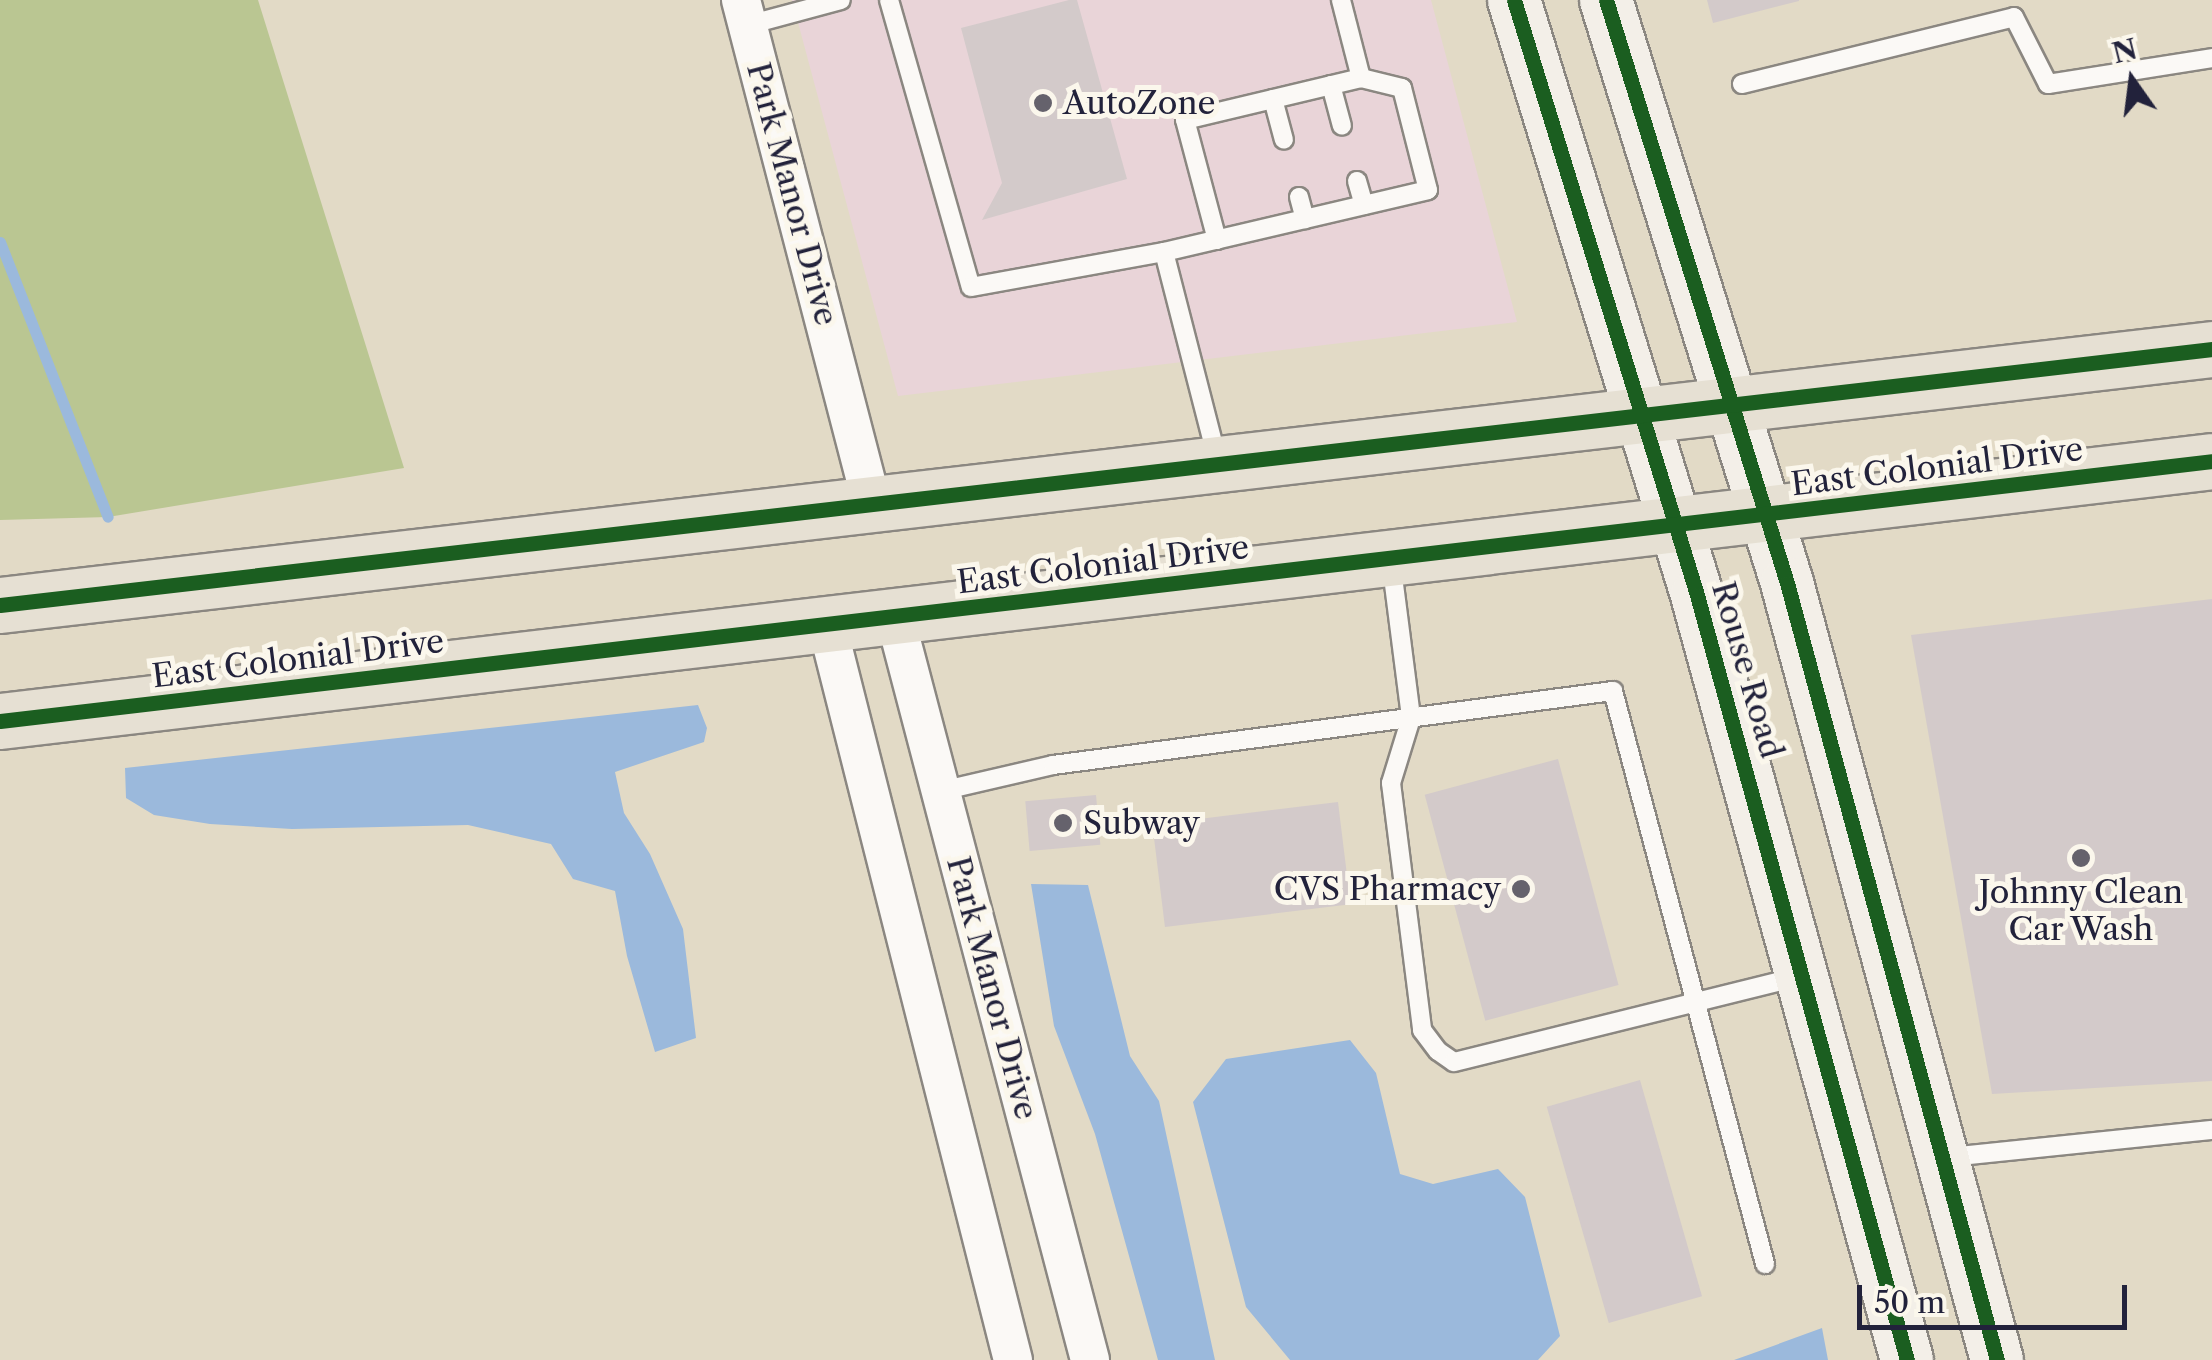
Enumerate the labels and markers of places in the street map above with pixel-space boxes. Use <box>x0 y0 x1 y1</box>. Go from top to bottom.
place label: AutoZone <box>1063 84 1215 122</box>
marker: AutoZone <box>1032 92 1054 114</box>
place label: Subway <box>1083 804 1200 842</box>
marker: Subway <box>1052 812 1074 834</box>
marker: Johnny Clean Car Wash <box>2070 847 2092 869</box>
place label: CVS Pharmacy <box>1274 870 1501 908</box>
place label: Johnny Clean Car Wash <box>1978 874 2184 949</box>
marker: CVS Pharmacy <box>1510 878 1532 900</box>

